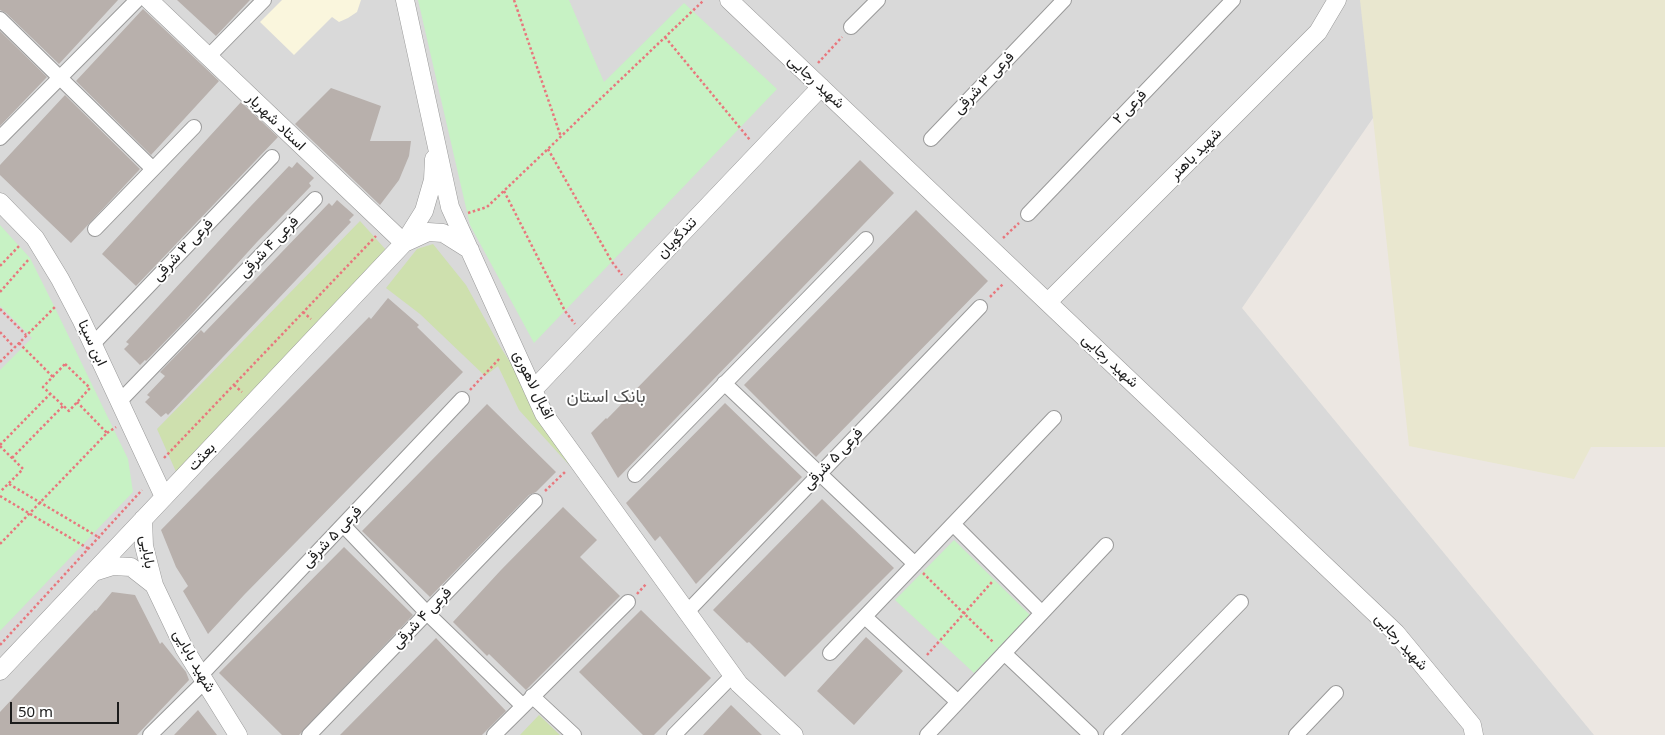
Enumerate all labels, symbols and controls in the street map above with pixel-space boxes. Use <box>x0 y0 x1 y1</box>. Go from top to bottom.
street label: فرعی ۳ شرقی <box>950 48 1018 118</box>
street label: شهید رجایی <box>784 51 848 113</box>
street label: فرعی ۲ <box>1109 86 1151 128</box>
street label: استاد شهریار <box>243 90 309 154</box>
street label: شهید باهنر <box>1166 124 1226 184</box>
street label: فرعی ۴ شرقی <box>235 212 303 282</box>
street label: تندگویان <box>653 214 701 262</box>
street label: فرعی ۳ شرقی <box>149 215 217 285</box>
street label: ابن سینا <box>74 317 110 369</box>
street label: شهید رجایی <box>1078 330 1142 392</box>
street label: اقبال لاهوری <box>509 348 557 422</box>
district label: بانک استان <box>567 386 645 408</box>
street label: فرعی ۵ شرقی <box>799 424 867 494</box>
street label: بعثت <box>184 439 220 475</box>
street label: فرعی ۵ شرقی <box>298 502 366 572</box>
street label: بابایی <box>136 534 158 570</box>
street label: فرعی ۴ شرقی <box>388 583 456 653</box>
street label: شهید رجایی <box>1371 610 1431 674</box>
street label: شهید بابایی <box>169 626 219 696</box>
scale bar <box>12 692 121 724</box>
text: 50 m <box>18 701 53 721</box>

